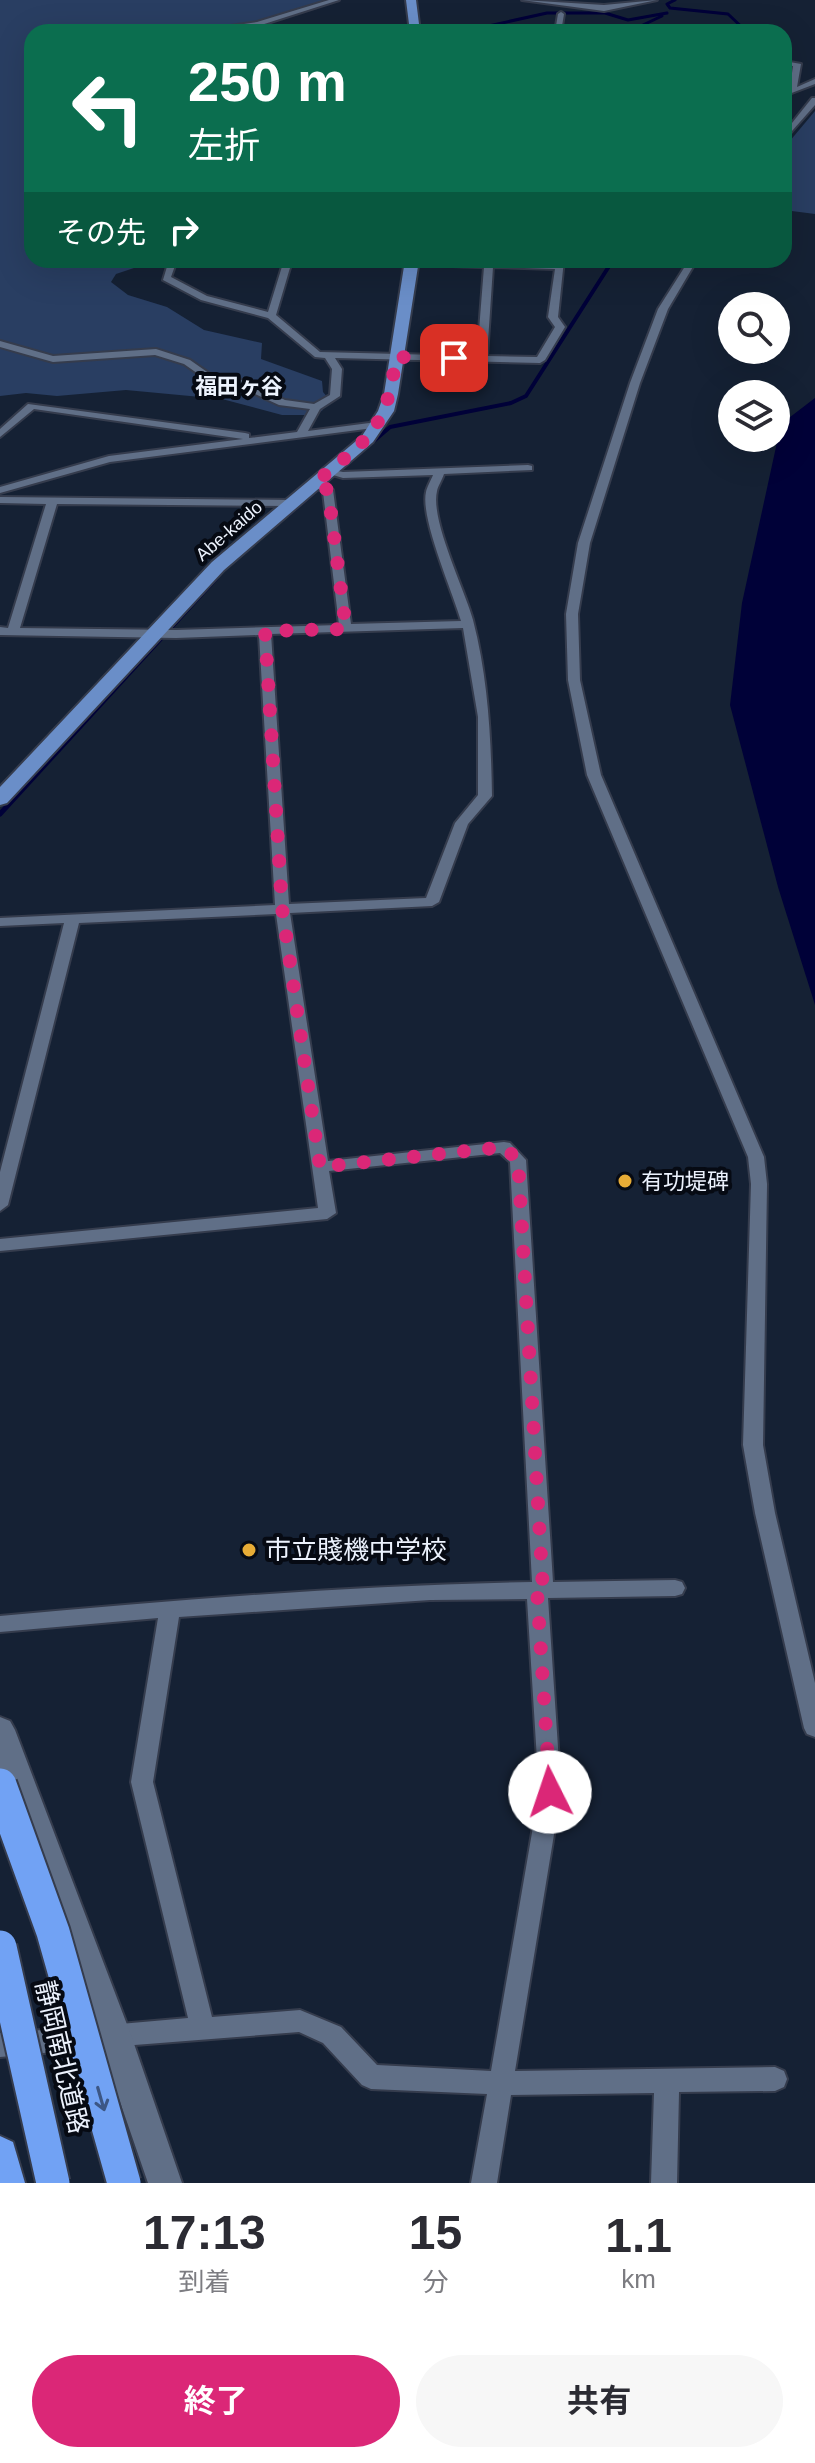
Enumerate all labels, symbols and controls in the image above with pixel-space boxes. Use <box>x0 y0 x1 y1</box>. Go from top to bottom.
text: 250 m <box>188 50 347 113</box>
icon: left <box>56 56 160 160</box>
text: 左折 <box>188 125 260 166</box>
icon: right <box>162 208 206 252</box>
text: その先 <box>56 216 146 249</box>
map controls <box>718 292 790 452</box>
button: search <box>718 292 790 364</box>
pin <box>420 324 488 392</box>
icon: arrive <box>432 336 476 380</box>
district label: 福田ヶ谷 <box>195 374 283 399</box>
button: layers <box>718 380 790 452</box>
street label: Abe-kaido <box>192 497 266 565</box>
place label: 有功堤碑 <box>641 1169 729 1194</box>
marker: 有功堤碑 <box>616 1172 634 1190</box>
place label: 市立賤機中学校 <box>265 1535 447 1565</box>
marker: 市立賤機中学校 <box>240 1541 258 1559</box>
position arrow <box>508 1750 592 1834</box>
street label: 静岡南北道路 <box>30 1978 94 2136</box>
one-way arrow <box>94 2085 109 2111</box>
text: 17:13 <box>143 2206 266 2259</box>
text: 15 <box>409 2206 462 2259</box>
text: 1.1 <box>605 2209 672 2262</box>
text: km <box>621 2264 656 2294</box>
text: 到着 <box>178 2267 230 2297</box>
text: 分 <box>422 2267 449 2297</box>
button: 終了 <box>32 2355 400 2447</box>
button: 共有 <box>416 2355 783 2447</box>

